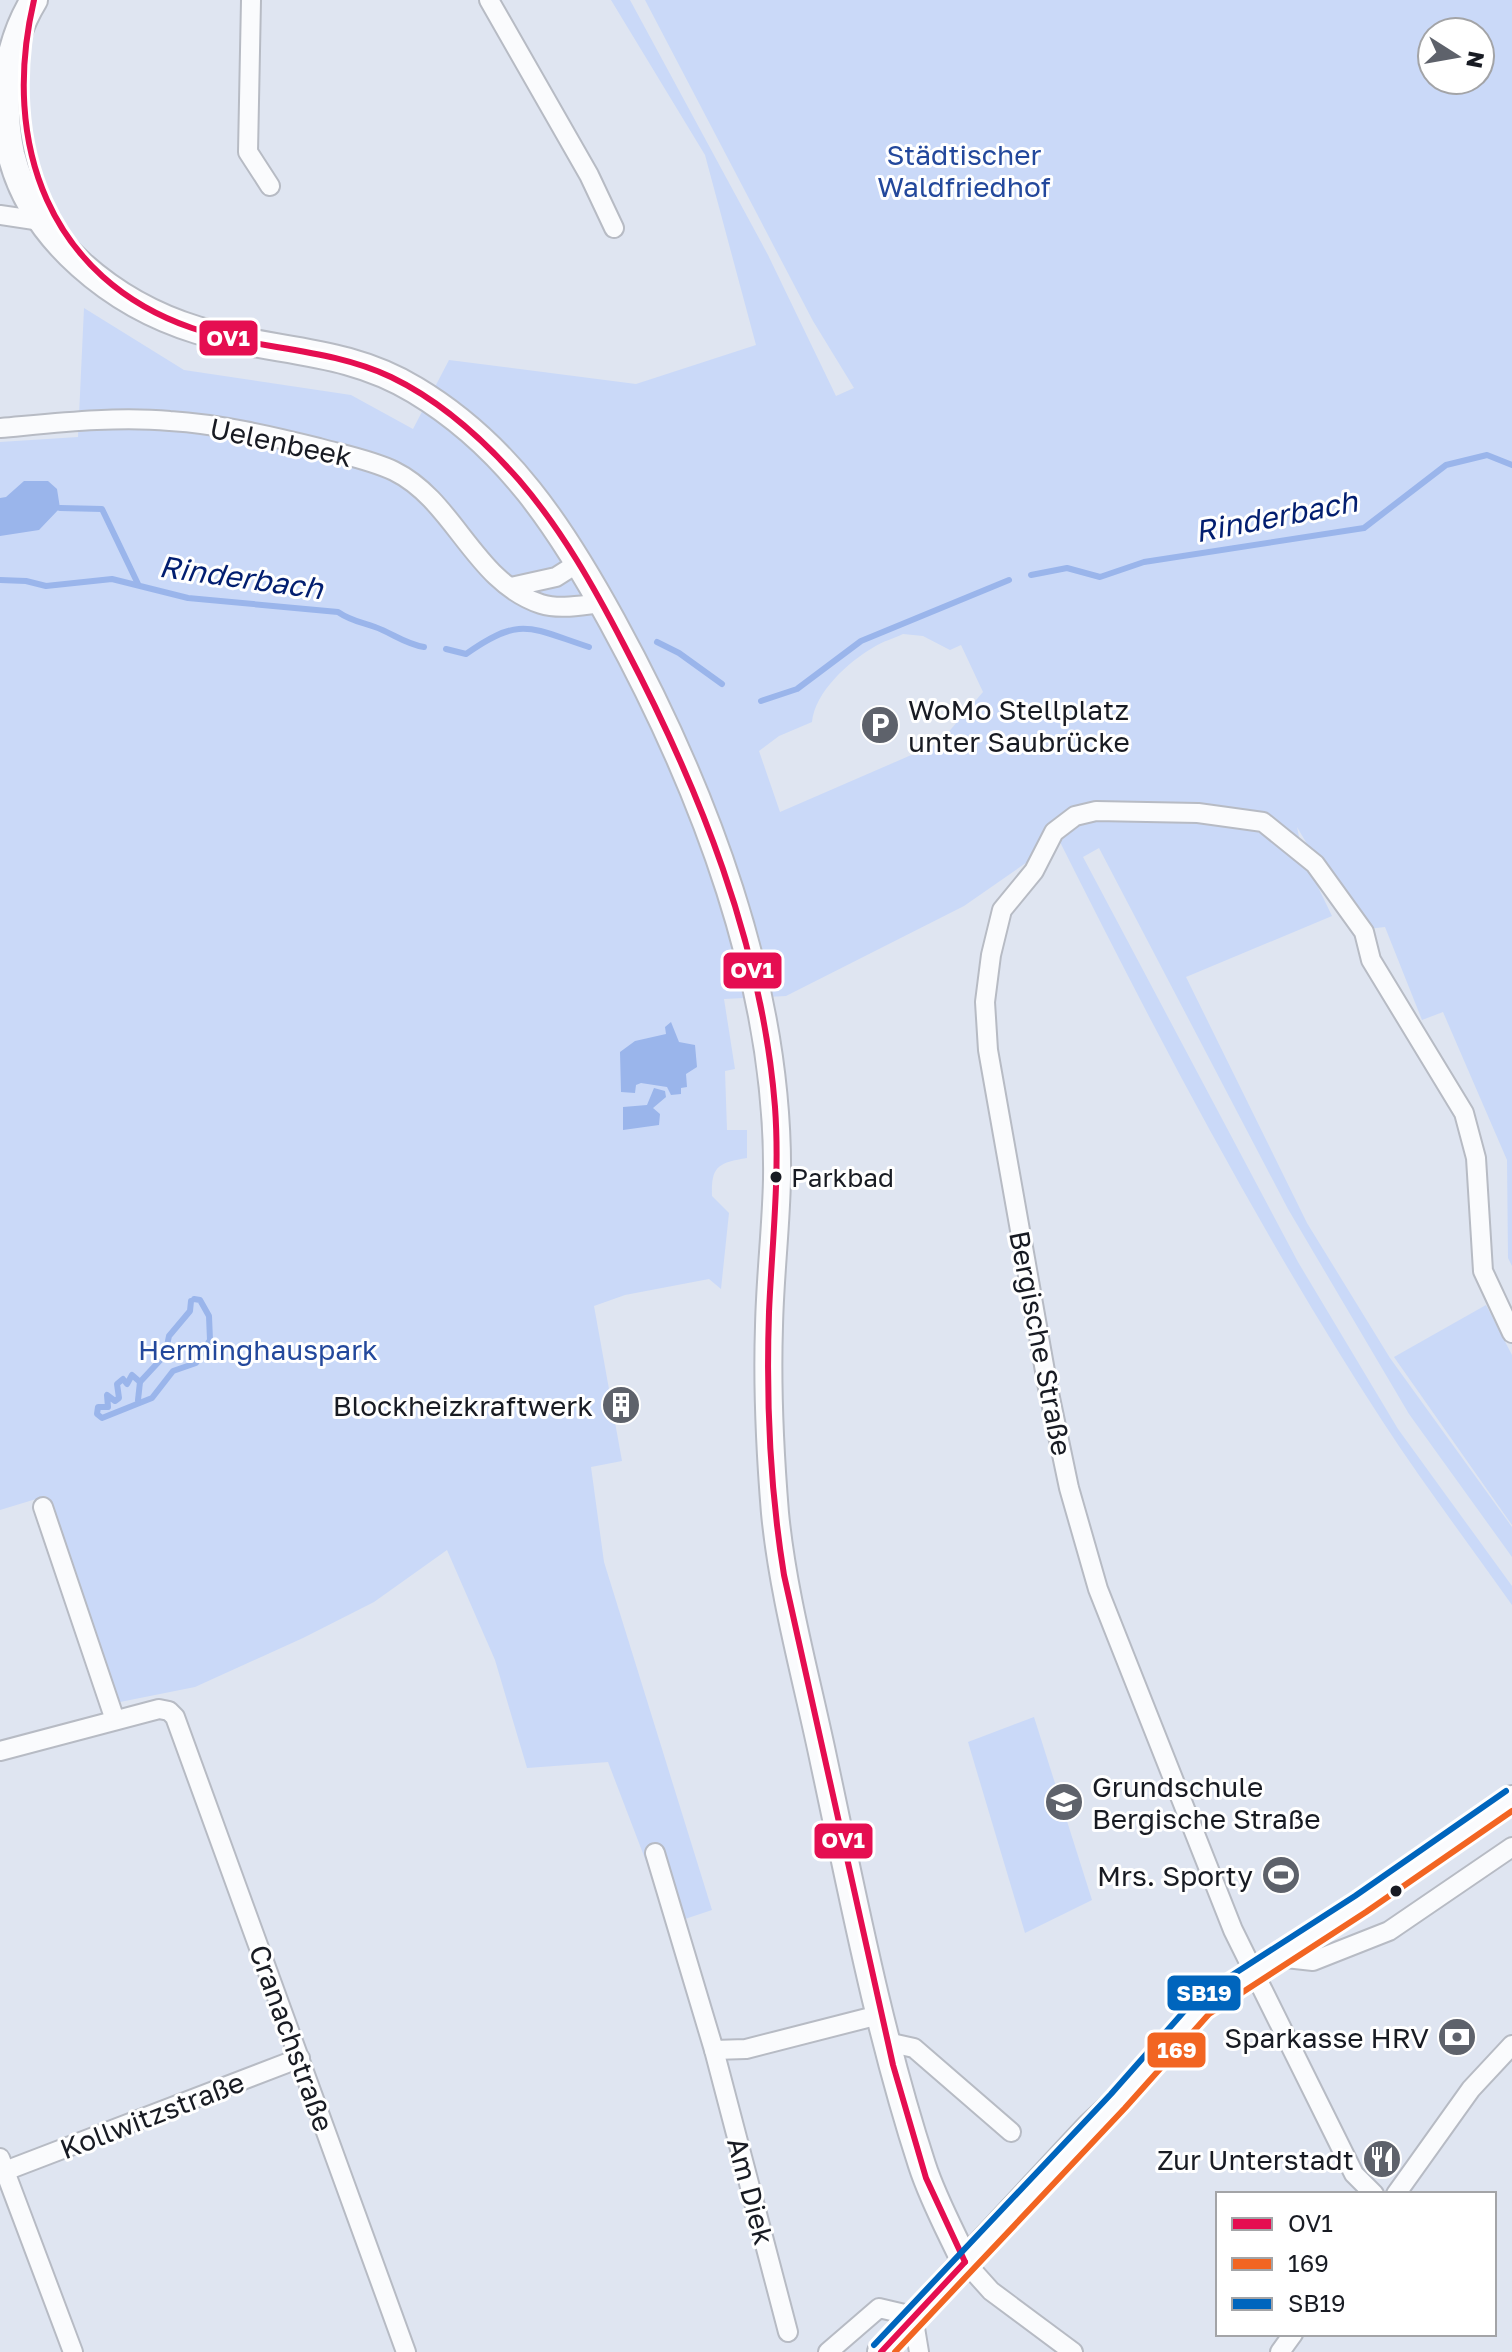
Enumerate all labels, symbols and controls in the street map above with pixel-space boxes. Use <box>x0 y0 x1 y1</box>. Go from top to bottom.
north arrow <box>1416 16 1496 96</box>
text: N <box>1461 49 1491 71</box>
park label: Städtischer Waldfriedhof <box>877 138 1051 203</box>
line badge: OV1 <box>198 319 259 357</box>
text: OV1 <box>206 324 250 351</box>
street label: Uelenbeek <box>207 411 355 473</box>
water label: Rinderbach <box>1192 482 1362 549</box>
water label: Rinderbach <box>157 548 327 606</box>
place label: WoMo Stellplatz unter Saubrücke <box>908 693 1130 758</box>
parking icon: WoMo Stellplatz unter Saubrücke <box>859 704 901 746</box>
line badge: OV1 <box>722 951 783 990</box>
text: OV1 <box>730 956 774 983</box>
place label: Parkbad <box>791 1162 894 1193</box>
marker: Parkbad <box>768 1169 784 1185</box>
street label: Bergische Straße <box>1003 1228 1079 1458</box>
park label: Herminghauspark <box>138 1333 378 1366</box>
building icon: Blockheizkraftwerk <box>600 1384 642 1426</box>
place label: Blockheizkraftwerk <box>333 1389 593 1422</box>
place label: Grundschule Bergische Straße <box>1092 1770 1320 1835</box>
school or university icon: Grundschule Bergische Straße <box>1043 1781 1085 1823</box>
line badge: OV1 <box>813 1822 874 1860</box>
text: OV1 <box>821 1826 865 1853</box>
sports icon: Mrs. Sporty <box>1260 1854 1302 1896</box>
place label: Mrs. Sporty <box>1097 1859 1253 1892</box>
unlabelled marker <box>1388 1883 1404 1899</box>
street label: Cranachstraße <box>243 1940 341 2136</box>
line badge: SB19 <box>1166 1974 1242 2012</box>
text: SB19 <box>1176 1979 1232 2006</box>
bank icon: Sparkasse HRV <box>1436 2016 1478 2058</box>
place label: Sparkasse HRV <box>1224 2021 1429 2054</box>
line badge: 169 <box>1146 2031 1207 2069</box>
text: 169 <box>1157 2036 1197 2063</box>
street label: Kollwitzstraße <box>55 2065 249 2165</box>
street label: Am Diek <box>721 2134 781 2248</box>
restaurant icon: Zur Unterstadt <box>1361 2138 1403 2180</box>
place label: Zur Unterstadt <box>1157 2143 1354 2176</box>
legend <box>1216 2192 1496 2336</box>
text: OV1 <box>1288 2208 1333 2237</box>
text: 169 <box>1288 2248 1329 2277</box>
text: SB19 <box>1288 2288 1346 2317</box>

